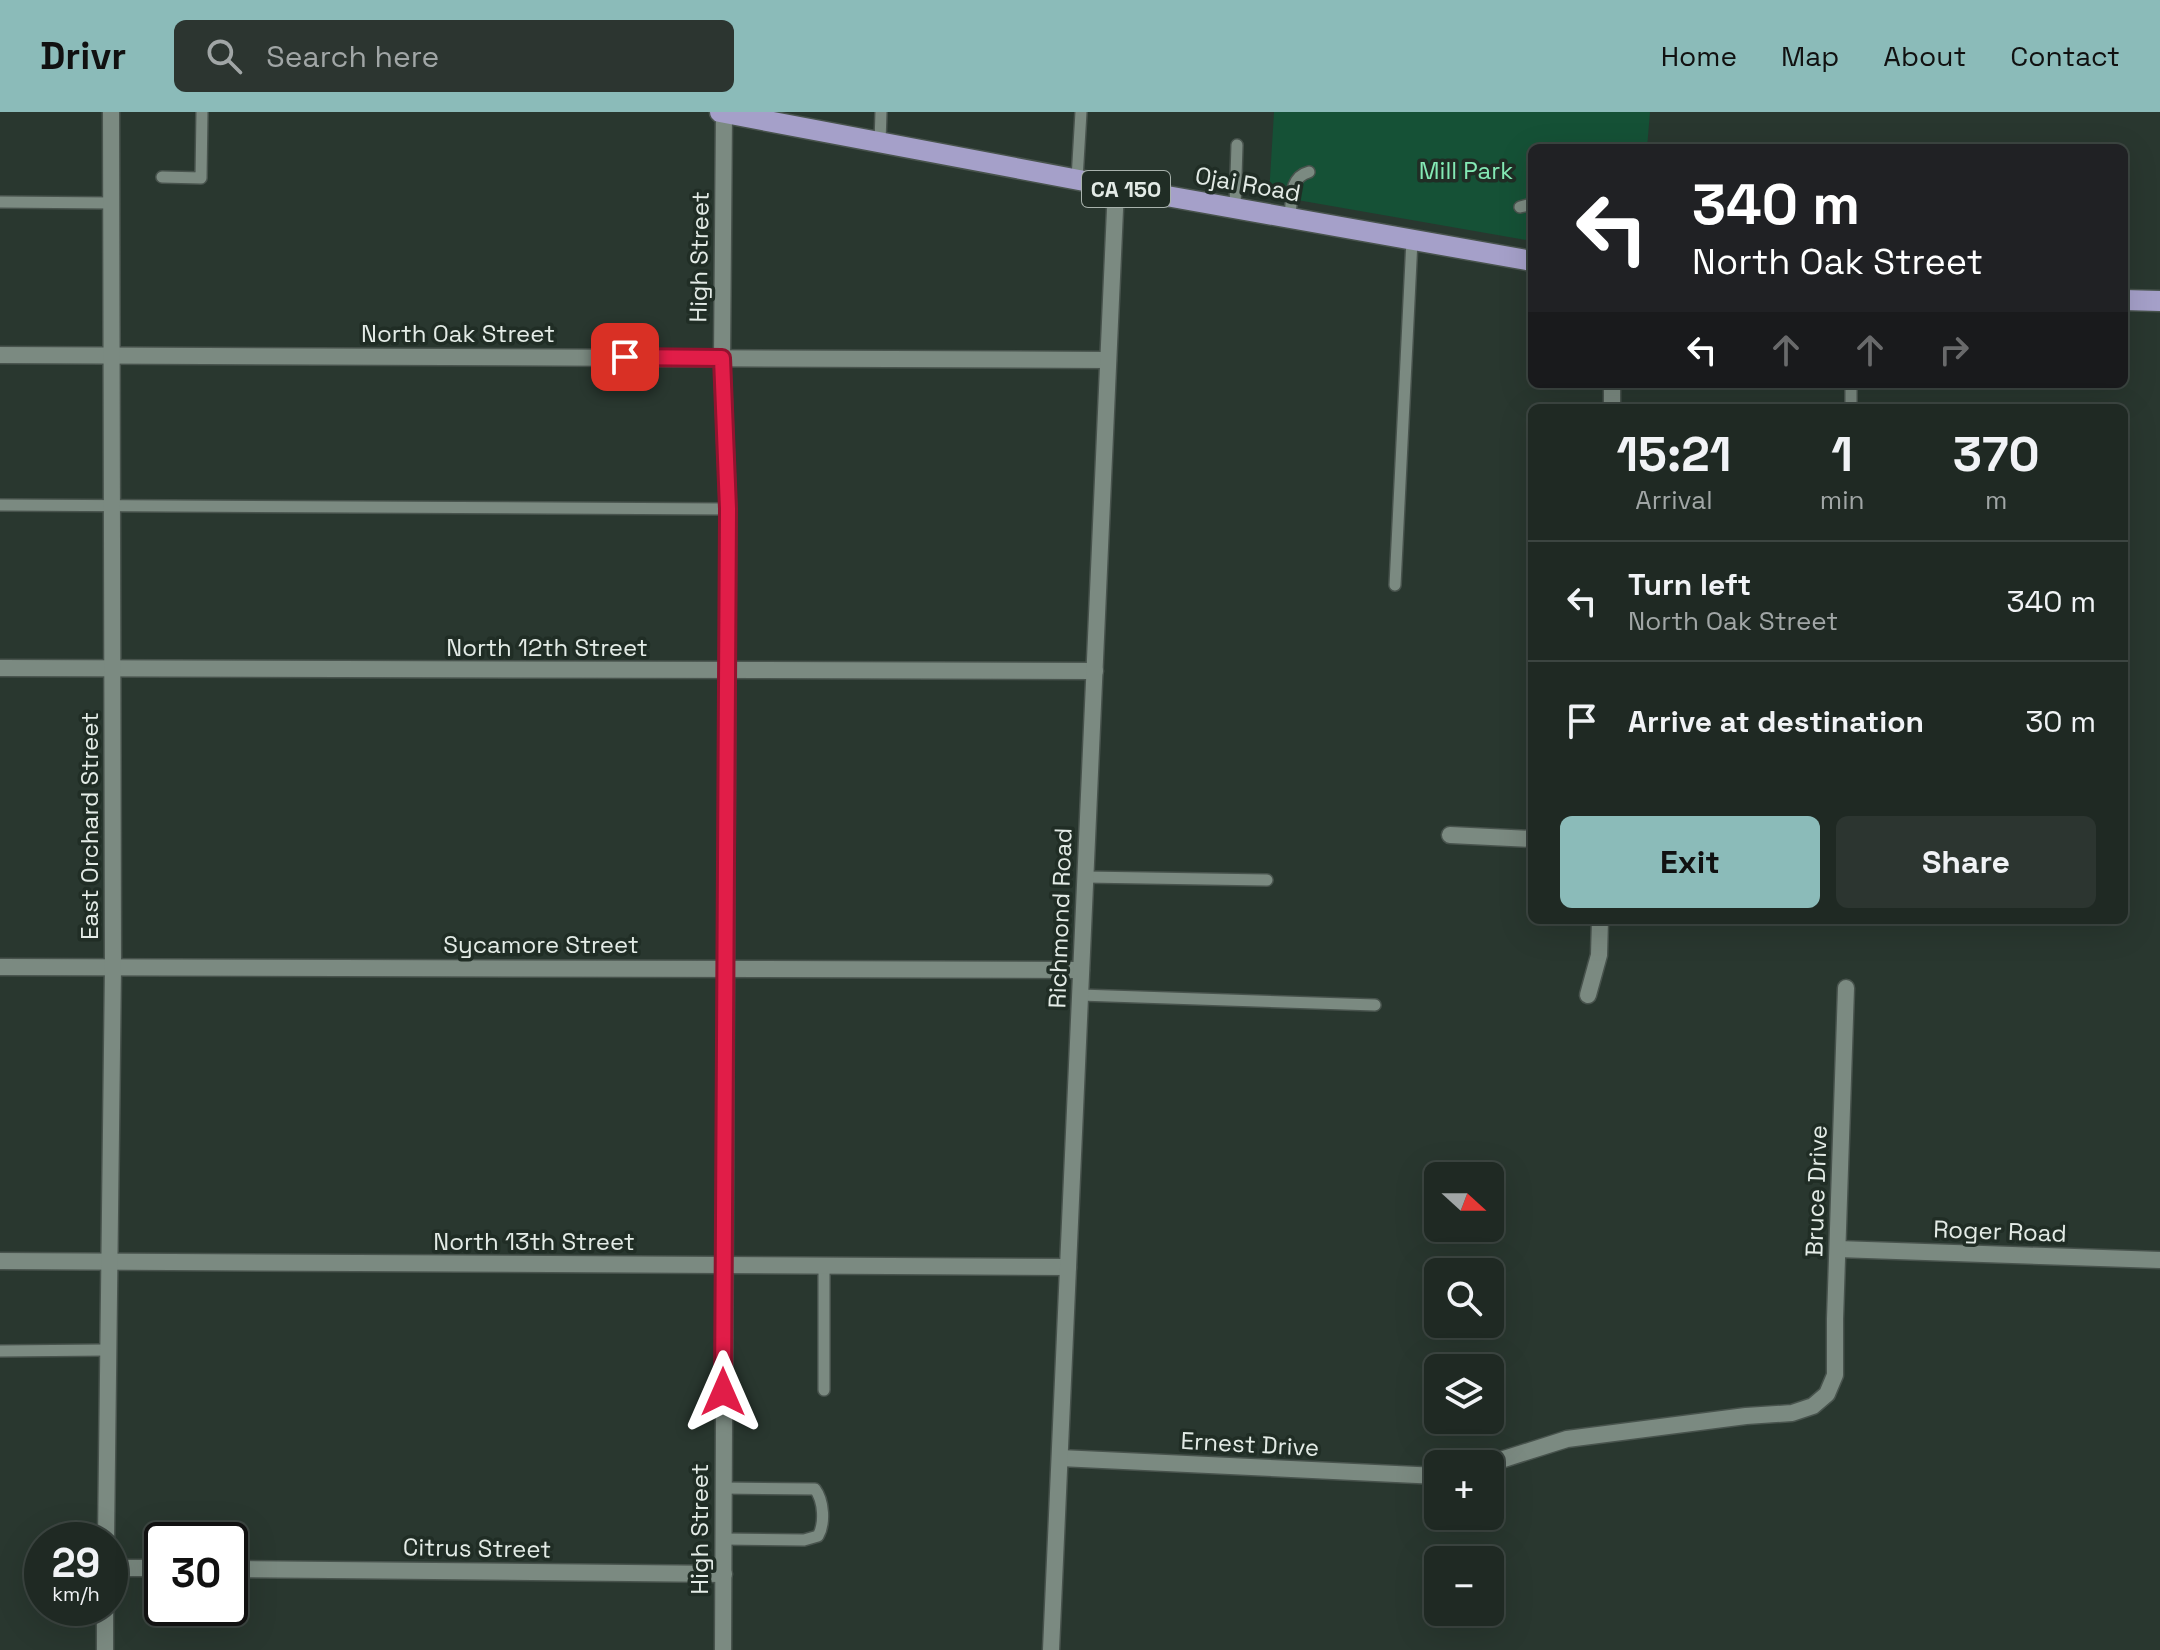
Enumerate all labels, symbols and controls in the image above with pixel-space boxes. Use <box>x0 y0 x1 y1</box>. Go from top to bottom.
search box <box>174 20 734 92</box>
text: Drivr <box>40 32 126 80</box>
icon: search <box>202 34 246 78</box>
text: Search here <box>266 37 439 76</box>
text: Home <box>1661 38 1737 74</box>
text: Map <box>1781 38 1839 74</box>
text: About <box>1883 38 1966 74</box>
text: Contact <box>2010 38 2120 74</box>
park label: Mill Park <box>1419 155 1513 186</box>
street label: Ojai Road <box>1193 159 1303 209</box>
text: 340 m <box>1692 169 1860 240</box>
road number: CA 150 <box>1082 171 1170 207</box>
icon: left <box>1560 176 1664 280</box>
street label: High Street <box>682 191 716 323</box>
text: North Oak Street <box>1692 239 1983 285</box>
street label: North Oak Street <box>361 318 555 349</box>
pin <box>591 323 659 391</box>
icon: left <box>1680 328 1724 372</box>
icon: ahead <box>1764 328 1808 372</box>
icon: ahead <box>1848 328 1892 372</box>
icon: right <box>1932 328 1976 372</box>
icon: arrive <box>603 335 647 379</box>
text: 15:21 <box>1616 424 1731 485</box>
text: 1 <box>1831 424 1853 485</box>
text: 370 <box>1953 424 2040 485</box>
text: Arrival <box>1635 483 1713 517</box>
text: min <box>1820 483 1864 517</box>
text: m <box>1985 483 2007 517</box>
text: Turn left <box>1628 565 1751 604</box>
icon: left <box>1560 579 1604 623</box>
text: 340 m <box>2006 582 2096 621</box>
text: North Oak Street <box>1628 604 1838 638</box>
street label: North 12th Street <box>446 632 648 663</box>
icon: arrive <box>1560 699 1604 743</box>
text: Arrive at destination <box>1628 702 1924 741</box>
text: 30 m <box>2025 702 2096 741</box>
street label: East Orchard Street <box>74 712 105 940</box>
button: Exit <box>1560 816 1820 908</box>
button: Share <box>1836 816 2096 908</box>
street label: Richmond Road <box>1041 827 1079 1009</box>
street label: Sycamore Street <box>443 929 639 960</box>
street label: Bruce Drive <box>1798 1125 1834 1257</box>
north arrow <box>1424 1162 1504 1242</box>
map controls <box>1424 1162 1504 1626</box>
street label: Roger Road <box>1933 1213 2067 1249</box>
street label: North 13th Street <box>433 1226 635 1257</box>
button: search <box>1424 1258 1504 1338</box>
position arrow <box>681 1350 765 1434</box>
button: layers <box>1424 1354 1504 1434</box>
street label: Ernest Drive <box>1180 1425 1320 1463</box>
button: + <box>1424 1450 1504 1530</box>
street label: High Street <box>684 1463 715 1595</box>
speed limit sign: 30 <box>144 1522 248 1626</box>
street label: Citrus Street <box>403 1531 551 1565</box>
text: 29 <box>52 1538 100 1589</box>
button: − <box>1424 1546 1504 1626</box>
text: km/h <box>52 1581 100 1607</box>

